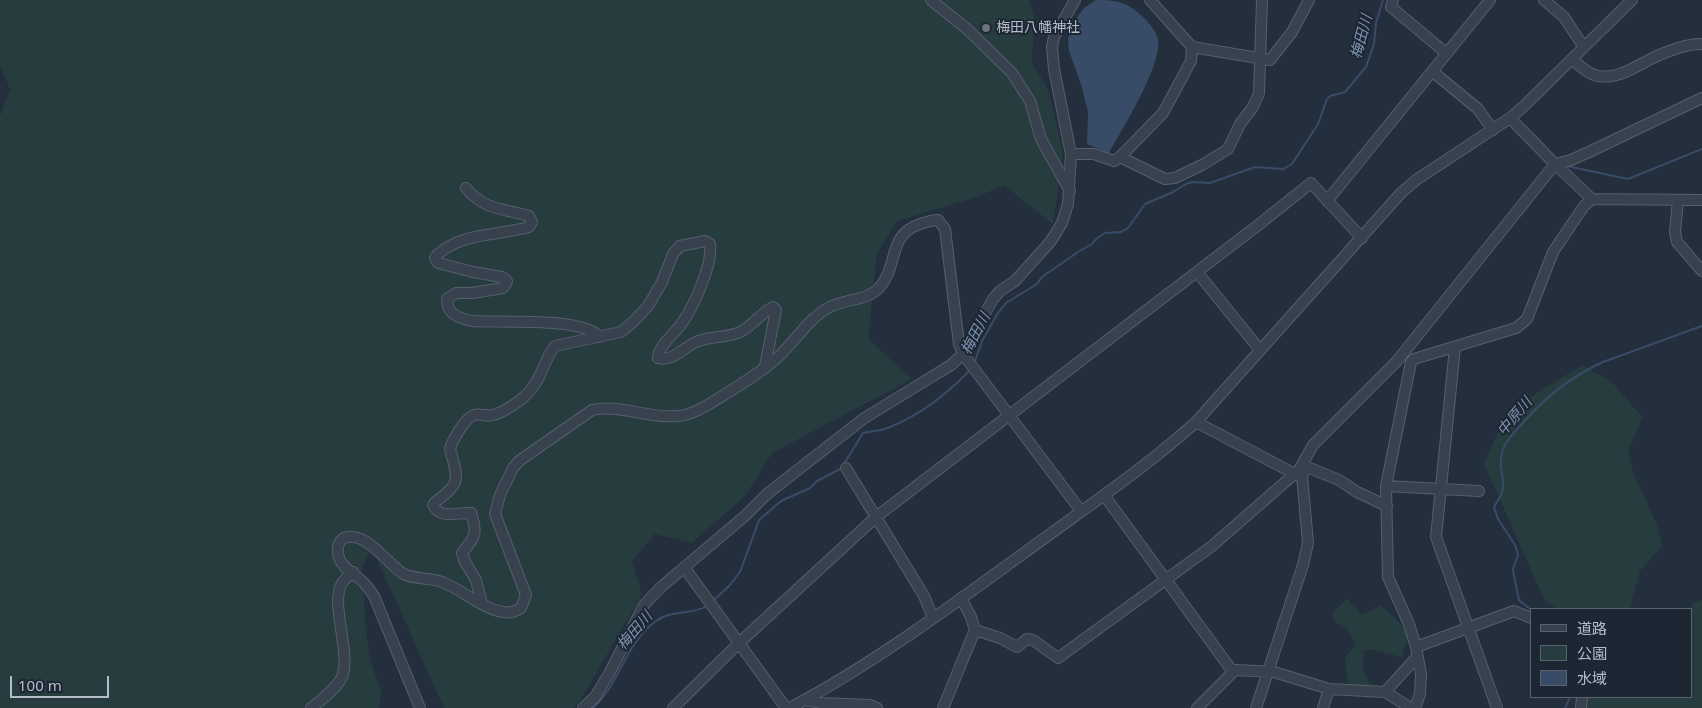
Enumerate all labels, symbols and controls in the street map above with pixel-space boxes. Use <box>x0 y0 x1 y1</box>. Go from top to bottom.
water label: 梅田川 <box>1347 13 1377 61</box>
place label: 梅田八幡神社 <box>996 20 1080 36</box>
marker: 梅田八幡神社 <box>980 22 992 34</box>
water label: 梅田川 <box>957 310 995 358</box>
water label: 中原川 <box>1494 394 1536 440</box>
water label: 梅田川 <box>613 608 657 654</box>
legend <box>1530 608 1692 698</box>
text: 道路 <box>1577 618 1607 638</box>
text: 公園 <box>1577 643 1607 663</box>
scale bar <box>12 666 111 698</box>
text: 水域 <box>1577 668 1607 688</box>
text: 100 m <box>18 675 62 695</box>

